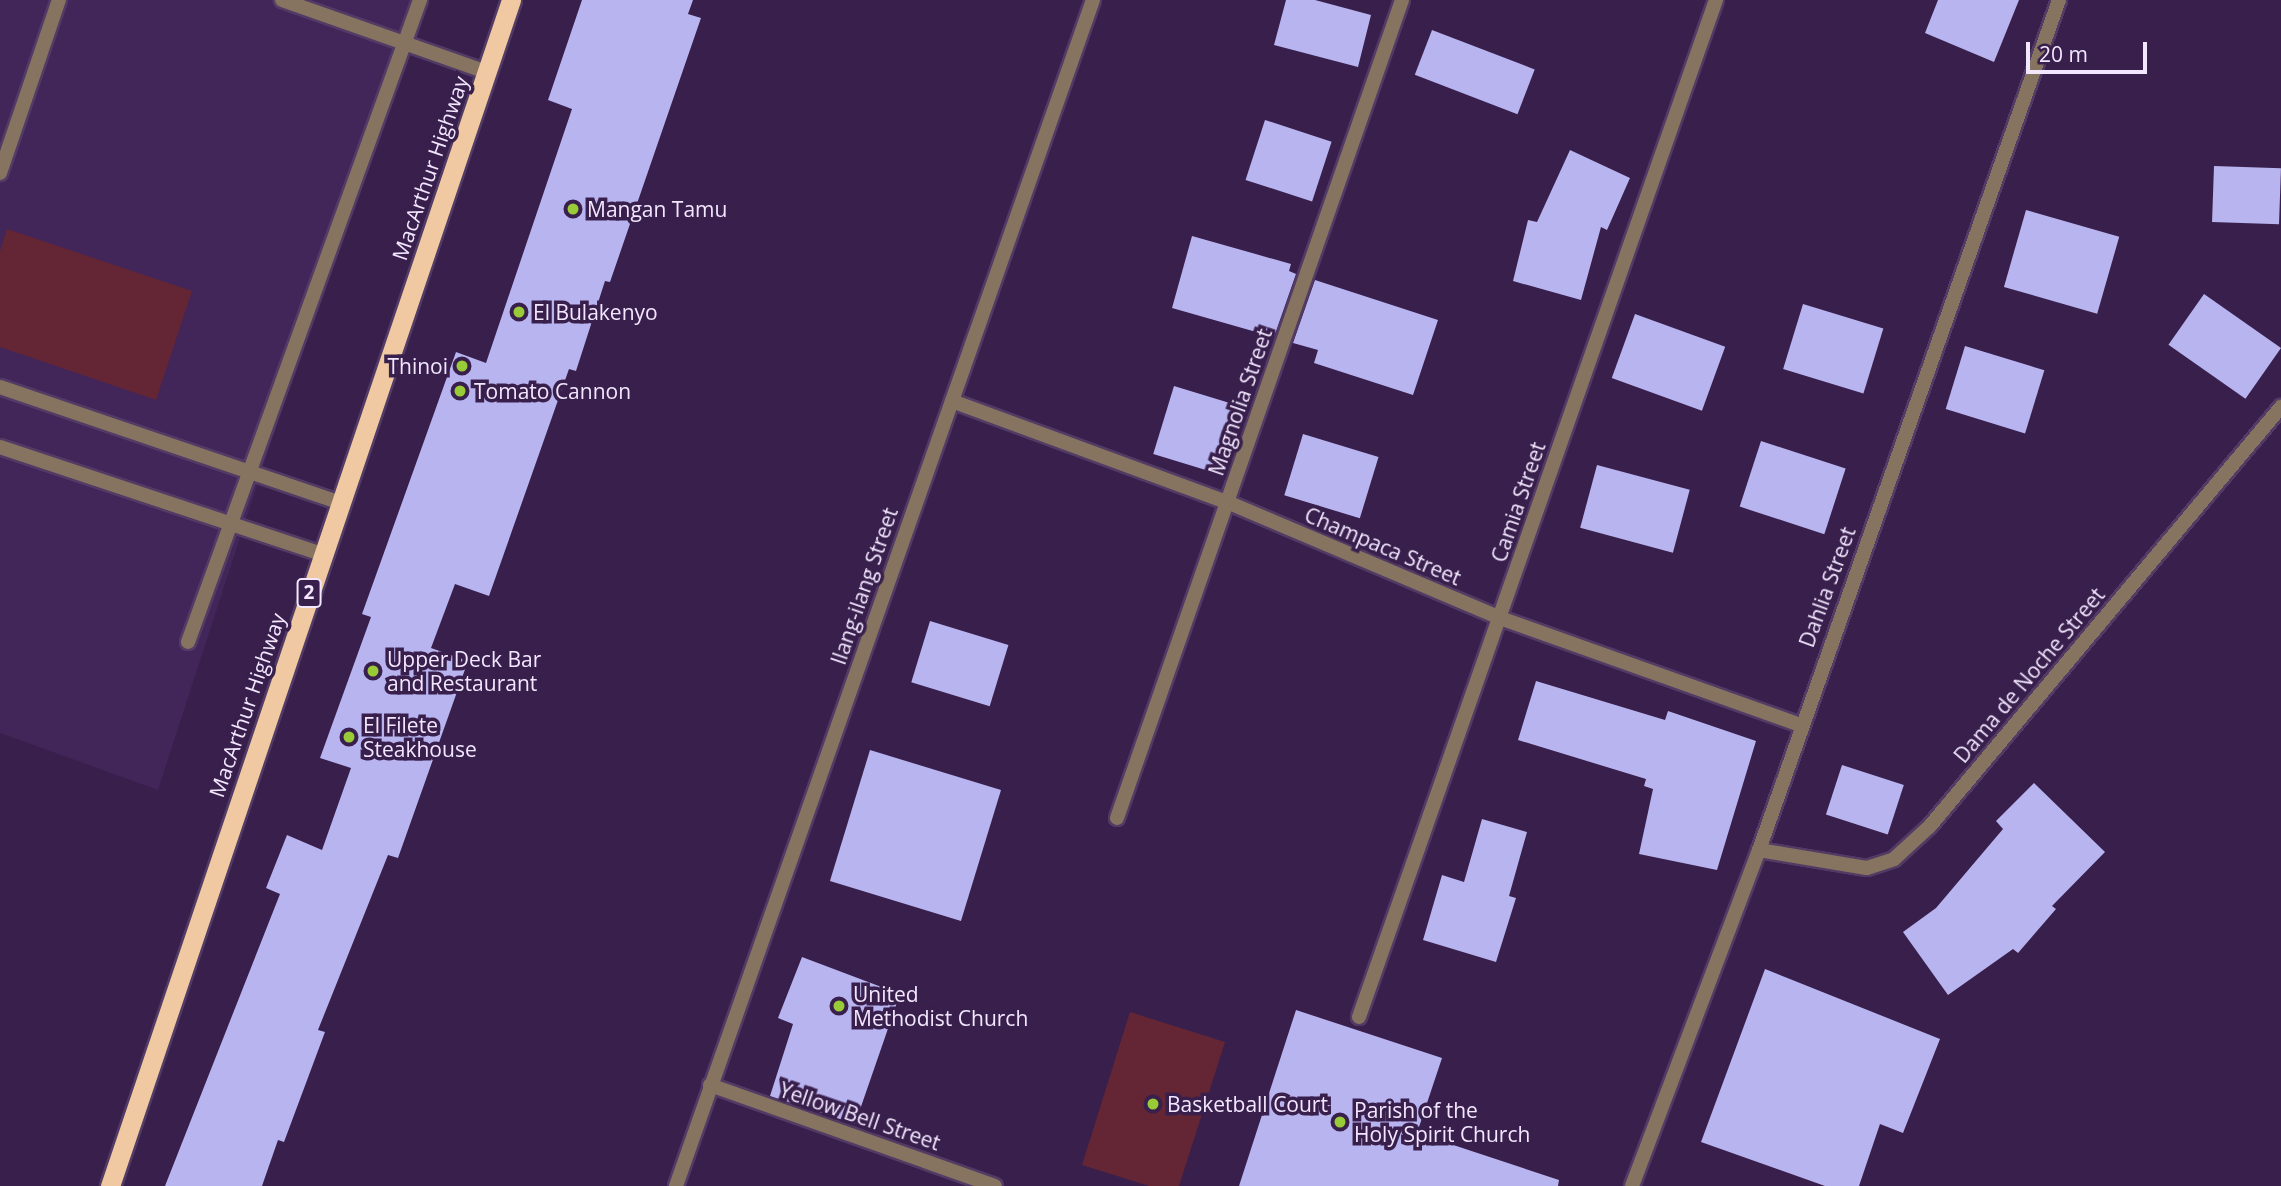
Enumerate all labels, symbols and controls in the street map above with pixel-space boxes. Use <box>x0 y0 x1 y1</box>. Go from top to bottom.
scale bar <box>2029 28 2150 72</box>
text: 20 m <box>2039 40 2088 68</box>
street label: MacArthur Highway <box>387 73 473 263</box>
place label: Mangan Tamu <box>587 196 727 222</box>
marker: Mangan Tamu <box>565 201 581 217</box>
place label: El Bulakenyo <box>533 299 658 325</box>
marker: El Bulakenyo <box>511 304 527 320</box>
street label: Magnolia Street <box>1203 325 1277 479</box>
place label: Thinoi <box>387 353 448 379</box>
marker: Thinoi <box>454 358 470 374</box>
place label: Tomato Cannon <box>474 378 631 404</box>
marker: Tomato Cannon <box>452 383 468 399</box>
street label: Camia Street <box>1486 439 1550 565</box>
street label: Champaca Street <box>1301 502 1465 590</box>
street label: Ilang-ilang Street <box>825 504 903 668</box>
street label: Dahlia Street <box>1794 523 1860 651</box>
road number: 2 <box>295 578 323 608</box>
street label: Dama de Noche Street <box>1948 582 2110 768</box>
street label: MacArthur Highway <box>204 610 290 800</box>
place label: Upper Deck Bar and Restaurant <box>387 646 541 696</box>
marker: Upper Deck Bar and Restaurant <box>365 663 381 679</box>
place label: El Filete Steakhouse <box>363 712 477 762</box>
marker: El Filete Steakhouse <box>341 729 357 745</box>
place label: United Methodist Church <box>853 981 1028 1031</box>
marker: United Methodist Church <box>831 998 847 1014</box>
street label: Yellow Bell Street <box>776 1077 944 1155</box>
place label: Basketball Court <box>1167 1091 1328 1117</box>
marker: Basketball Court <box>1145 1096 1161 1112</box>
place label: Parish of the Holy Spirit Church <box>1354 1097 1530 1147</box>
marker: Parish of the Holy Spirit Church <box>1332 1114 1348 1130</box>

